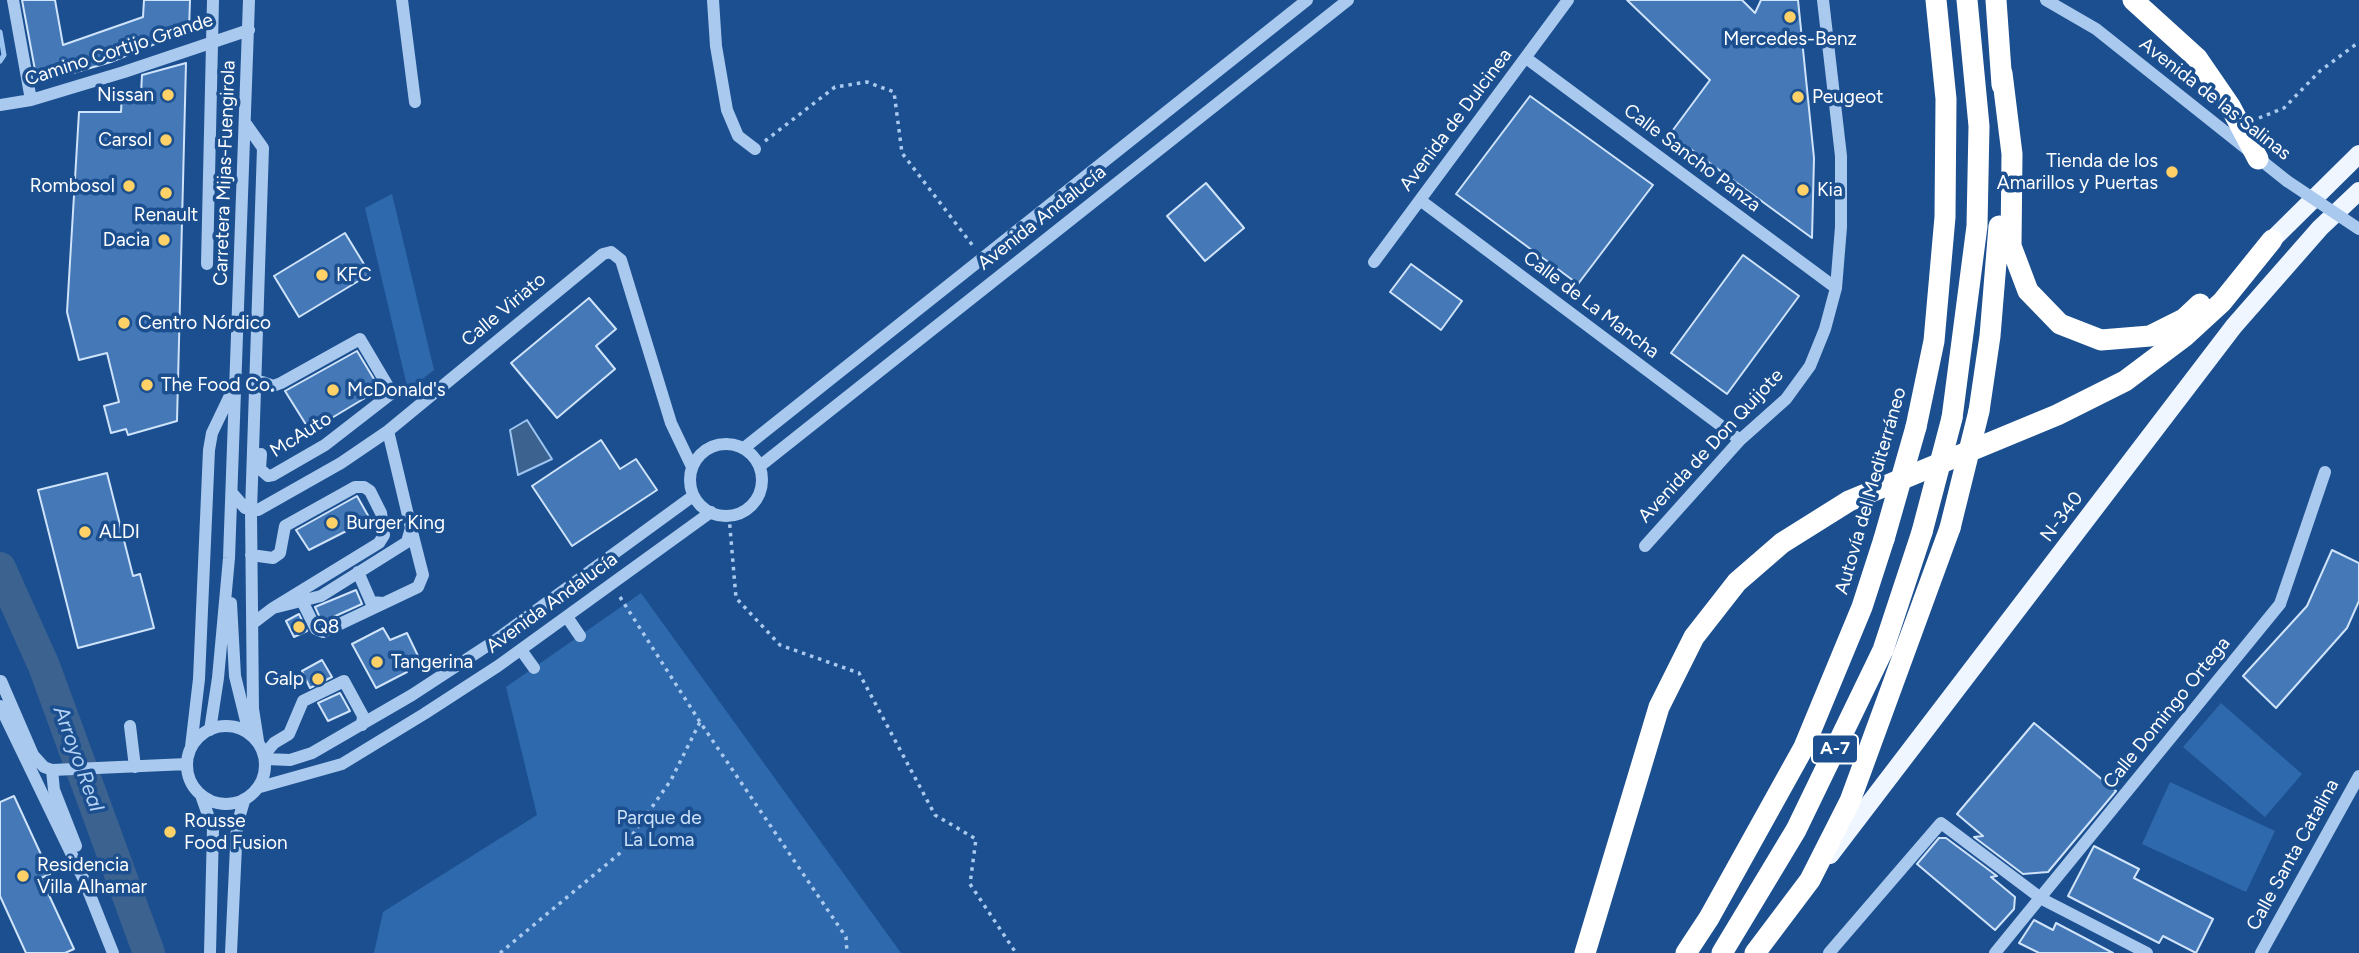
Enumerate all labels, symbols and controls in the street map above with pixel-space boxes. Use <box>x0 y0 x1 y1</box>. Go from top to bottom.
street label: Camino Cortijo Grande <box>22 9 216 91</box>
marker: Mercedes-Benz <box>1782 9 1798 25</box>
place label: Mercedes-Benz <box>1723 28 1857 50</box>
street label: Avenida de las Salinas <box>2135 33 2295 165</box>
street label: Avenida de Dulcinea <box>1395 44 1517 196</box>
street label: Carretera Mijas-Fuengirola <box>210 60 240 286</box>
place label: Nissan <box>97 84 154 106</box>
place label: Peugeot <box>1812 86 1884 108</box>
marker: Nissan <box>160 87 176 103</box>
marker: Peugeot <box>1790 89 1806 105</box>
street label: Calle Sancho Panza <box>1619 99 1765 217</box>
place label: Carsol <box>98 129 152 151</box>
marker: Carsol <box>158 132 174 148</box>
place label: Tienda de los Amarillos y Puertas <box>1997 150 2158 194</box>
street label: Avenida Andalucía <box>973 161 1111 275</box>
marker: Tienda de los Amarillos y Puertas <box>2164 164 2180 180</box>
place label: Rombosol <box>30 175 115 197</box>
marker: Rombosol <box>121 178 137 194</box>
place label: Kia <box>1817 179 1843 201</box>
marker: Kia <box>1795 182 1811 198</box>
marker: Renault <box>158 185 174 201</box>
place label: Renault <box>134 204 198 226</box>
place label: Dacia <box>103 229 150 251</box>
marker: Dacia <box>156 232 172 248</box>
street label: Calle de La Mancha <box>1519 246 1663 364</box>
place label: KFC <box>336 264 372 286</box>
marker: KFC <box>314 267 330 283</box>
street label: Calle Viriato <box>457 268 551 352</box>
place label: Centro Nórdico <box>138 312 271 334</box>
marker: Centro Nórdico <box>116 315 132 331</box>
street label: Avenida de Don Quijote <box>1634 364 1788 528</box>
place label: The Food Co. <box>161 374 274 396</box>
marker: The Food Co. <box>139 377 155 393</box>
place label: McDonald's <box>347 379 446 401</box>
marker: McDonald's <box>325 382 341 398</box>
street label: Autovía del Mediterráneo <box>1830 385 1912 597</box>
street label: McAuto <box>266 407 336 463</box>
street label: N-340 <box>2036 487 2088 547</box>
place label: Burger King <box>346 512 445 534</box>
marker: Burger King <box>324 515 340 531</box>
place label: ALDI <box>99 521 140 543</box>
marker: ALDI <box>77 524 93 540</box>
street label: Avenida Andalucía <box>482 548 622 658</box>
place label: Q8 <box>313 616 339 638</box>
marker: Q8 <box>291 619 307 635</box>
street label: Calle Domingo Ortega <box>2099 633 2235 793</box>
place label: Tangerina <box>391 651 473 673</box>
marker: Tangerina <box>369 654 385 670</box>
place label: Galp <box>264 668 304 690</box>
marker: Galp <box>310 671 326 687</box>
water label: Arroyo Real <box>47 703 109 815</box>
road number: A-7 <box>1812 734 1858 764</box>
street label: Calle Santa Catalina <box>2242 775 2344 935</box>
park label: Parque de La Loma <box>616 807 702 851</box>
place label: Rousse Food Fusion <box>184 810 288 854</box>
marker: Rousse Food Fusion <box>162 824 178 840</box>
place label: Residencia Villa Alhamar <box>37 854 147 898</box>
marker: Residencia Villa Alhamar <box>15 868 31 884</box>

